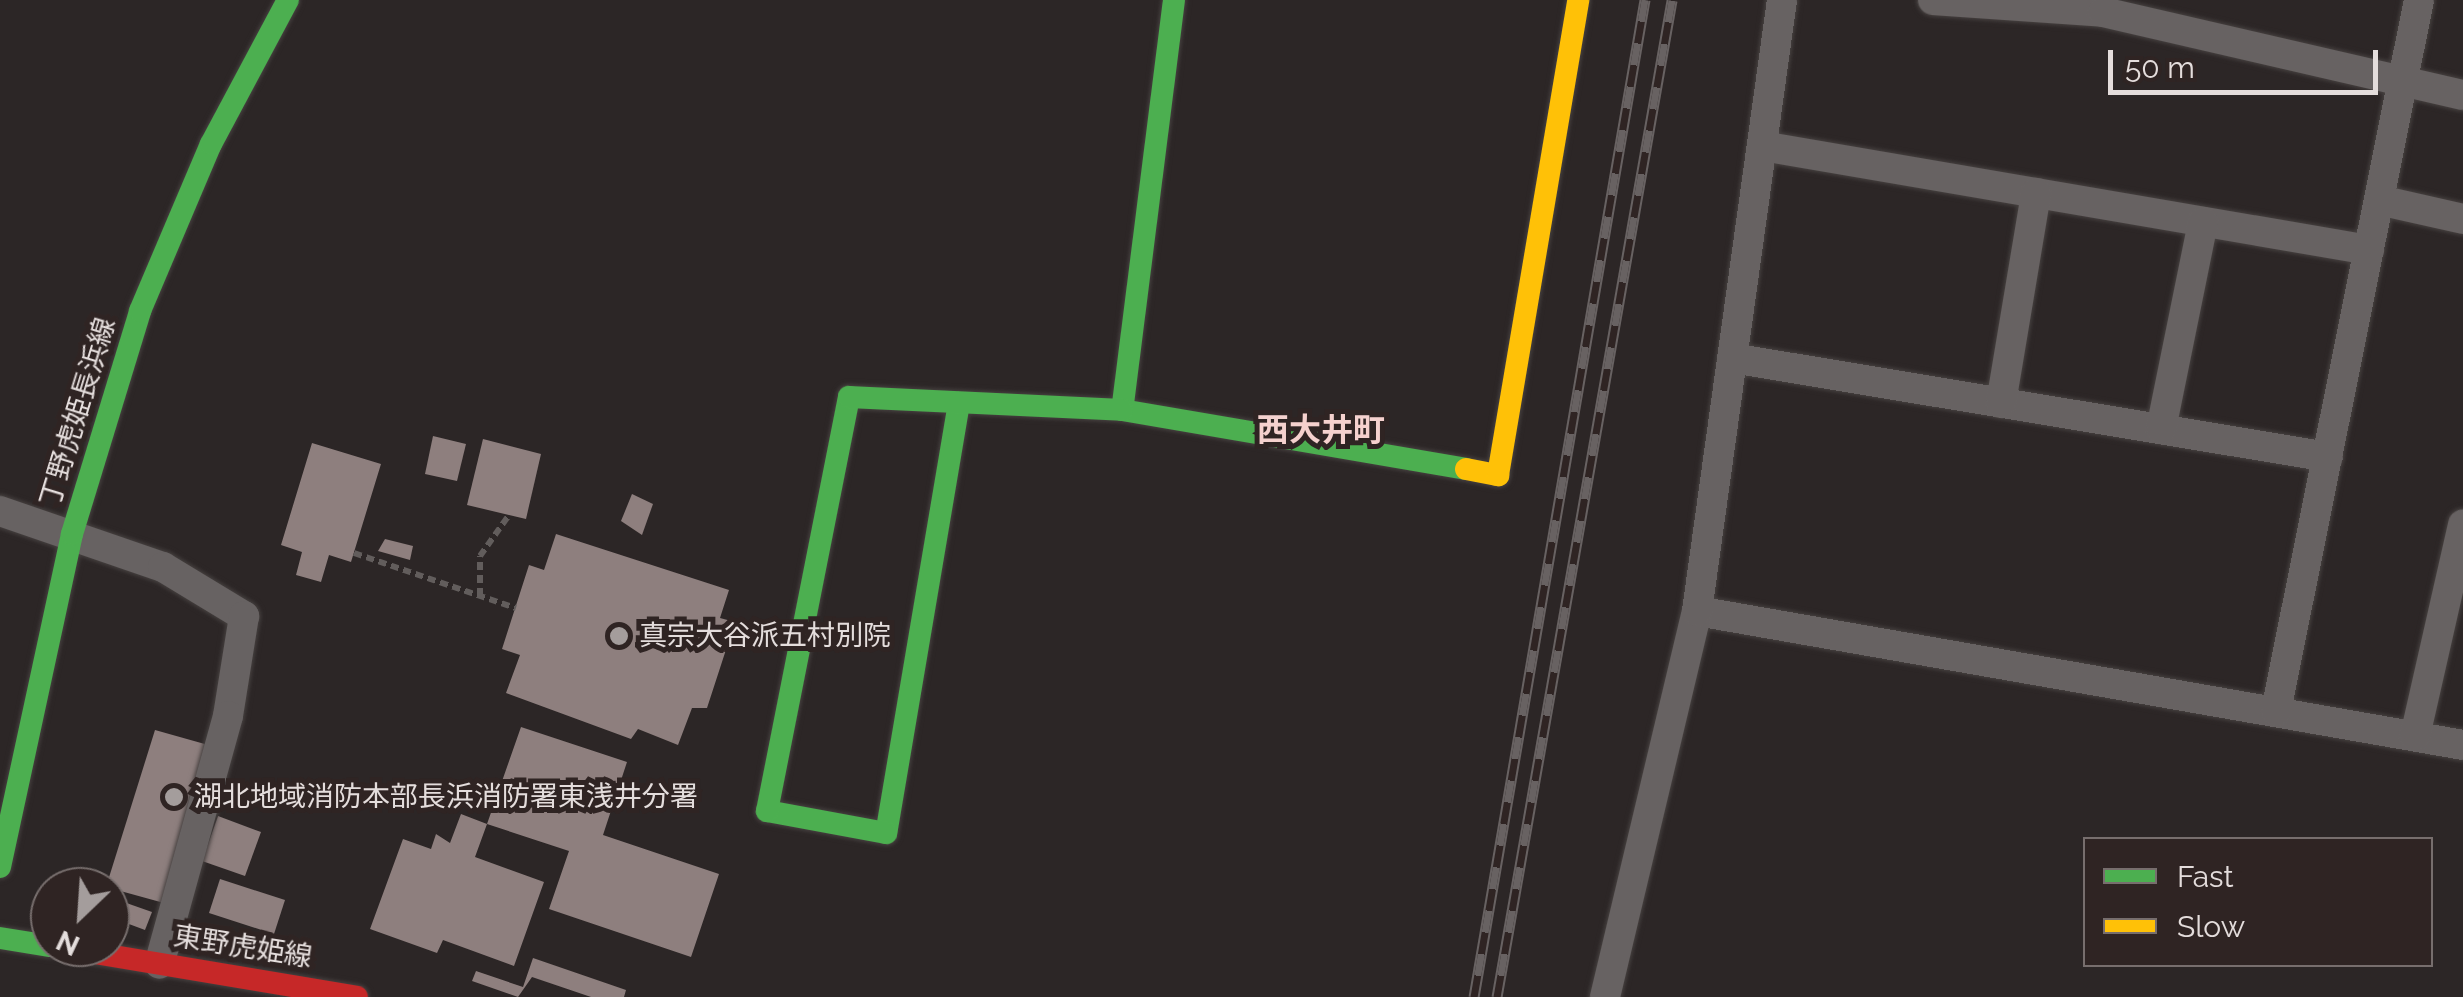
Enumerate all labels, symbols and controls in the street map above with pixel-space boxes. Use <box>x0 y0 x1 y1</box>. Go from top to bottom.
scale bar <box>2113 30 2383 92</box>
text: 50 m <box>2125 50 2195 85</box>
street label: 丁野虎姫長浜線 <box>33 313 123 511</box>
district label: 西大井町 <box>1257 411 1385 449</box>
place label: 真宗大谷派五村別院 <box>639 619 891 653</box>
marker: 真宗大谷派五村別院 <box>608 625 630 647</box>
place label: 湖北地域消防本部長浜消防署東浅井分署 <box>194 780 698 814</box>
marker: 湖北地域消防本部長浜消防署東浅井分署 <box>163 786 185 808</box>
legend <box>2083 837 2433 967</box>
text: Fast <box>2177 859 2234 894</box>
north arrow <box>30 867 130 967</box>
text: Slow <box>2177 909 2245 944</box>
street label: 東野虎姫線 <box>171 919 315 975</box>
text: N <box>51 923 85 962</box>

